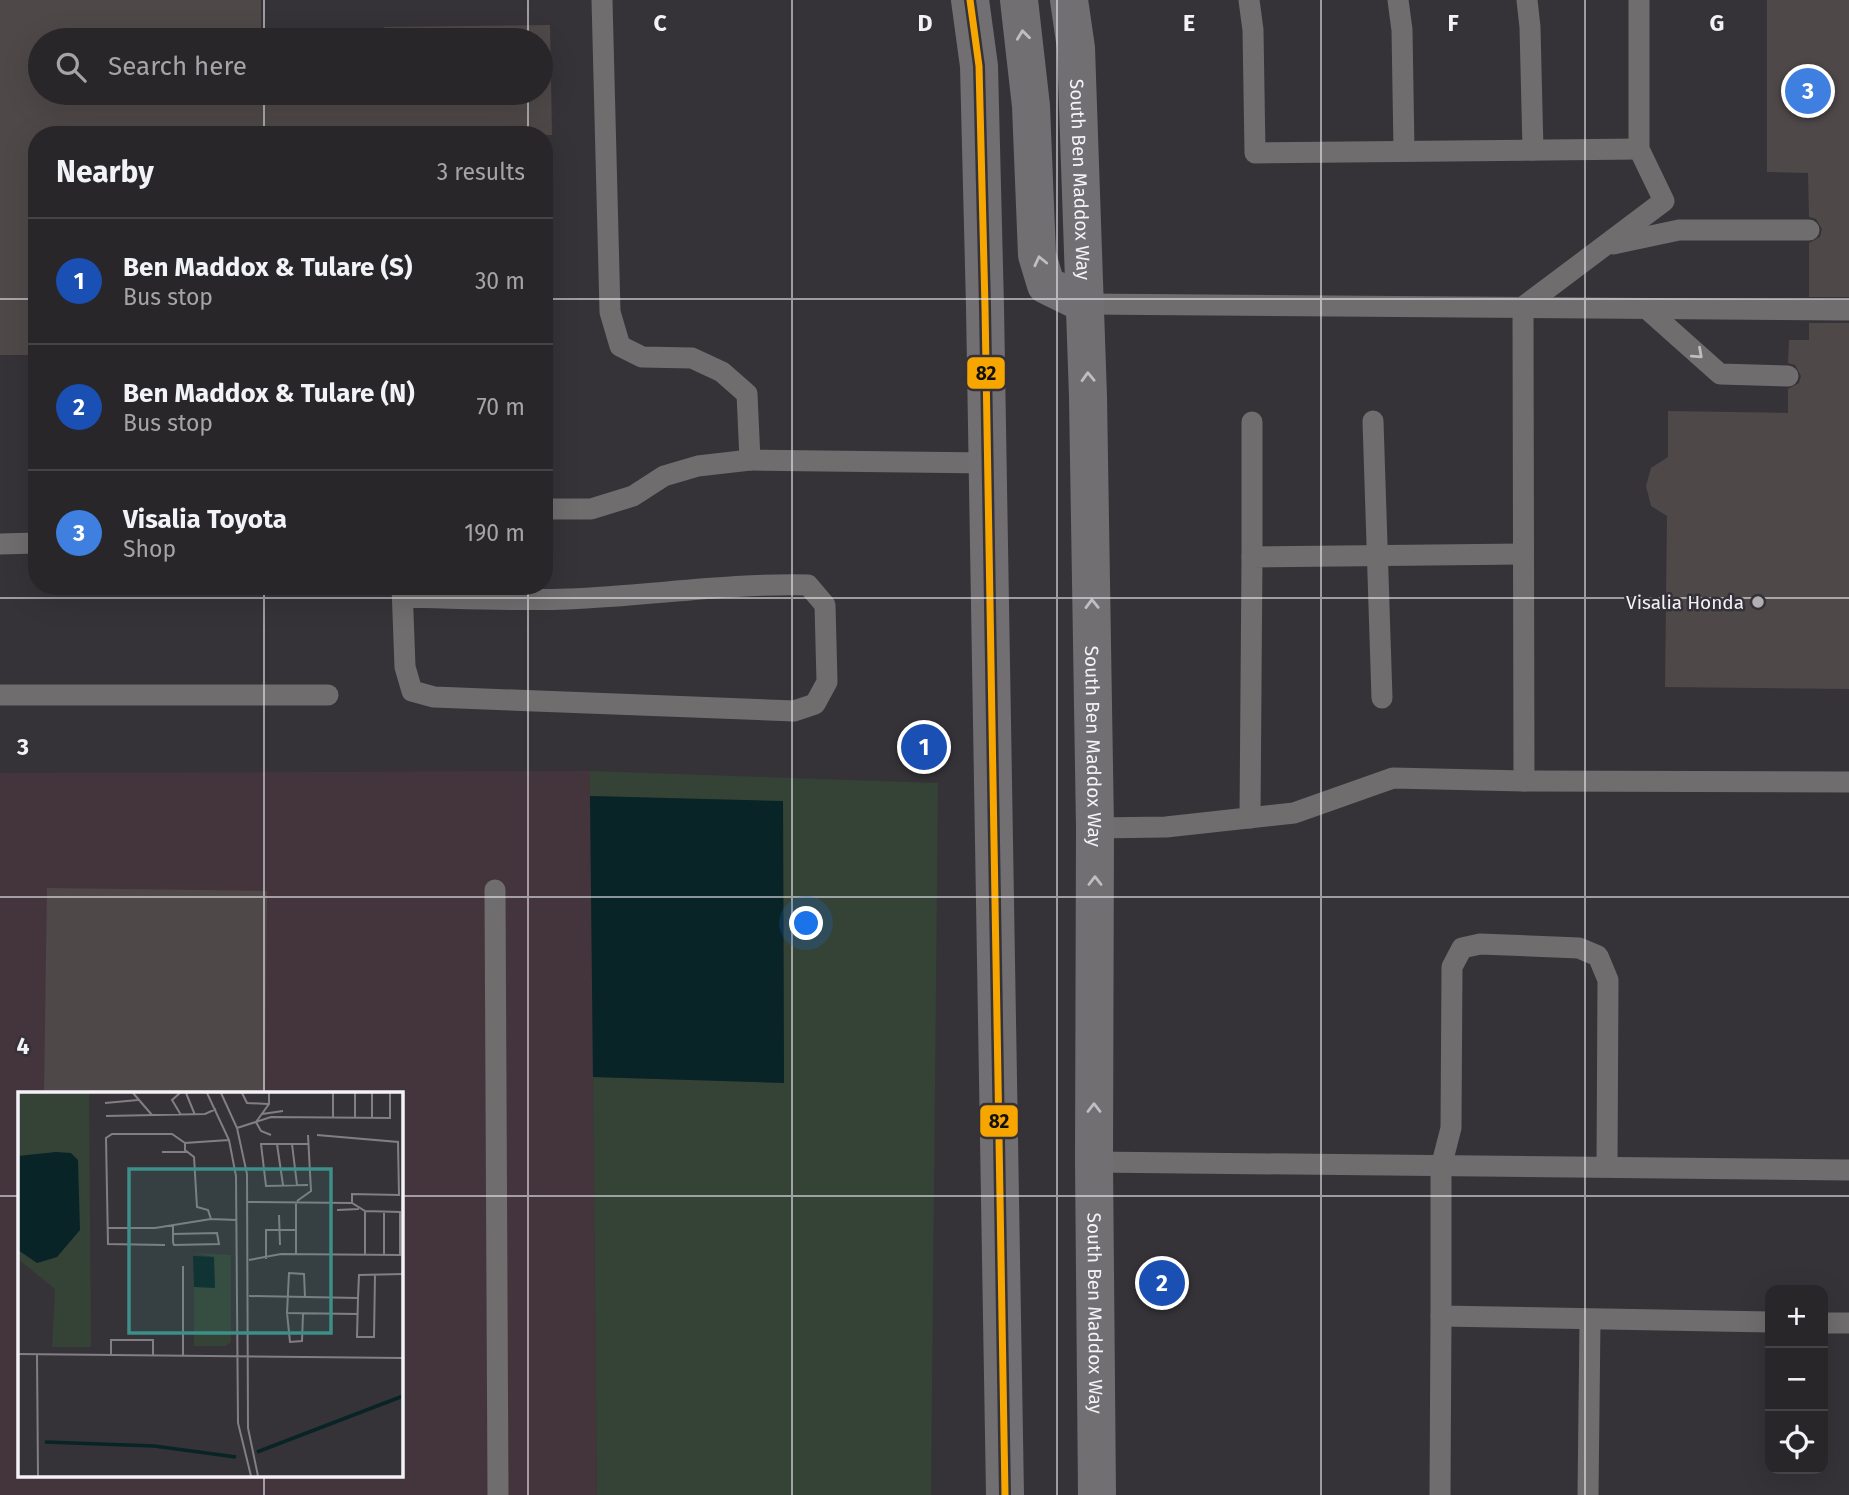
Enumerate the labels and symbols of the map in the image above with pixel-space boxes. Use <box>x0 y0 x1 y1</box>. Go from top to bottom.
text: C <box>653 9 667 37</box>
text: D <box>918 9 933 37</box>
text: E <box>1183 9 1195 37</box>
text: F <box>1447 9 1459 37</box>
text: G <box>1710 9 1724 37</box>
one-way arrow <box>1016 29 1031 40</box>
pin: 3 <box>1785 65 1831 117</box>
street label: South Ben Maddox Way <box>1066 78 1095 281</box>
one-way arrow <box>1033 255 1048 267</box>
one-way arrow <box>1690 346 1703 358</box>
line badge: 82 <box>966 356 1006 390</box>
text: 82 <box>976 362 997 385</box>
one-way arrow <box>1080 371 1095 382</box>
place label: Visalia Honda <box>1626 591 1744 614</box>
marker: Visalia Honda <box>1750 594 1766 610</box>
one-way arrow <box>1084 599 1099 610</box>
street label: South Ben Maddox Way <box>1081 645 1107 848</box>
pin: 1 <box>901 721 947 773</box>
text: 3 <box>16 733 29 761</box>
one-way arrow <box>1087 875 1103 886</box>
your location <box>789 906 823 940</box>
text: 4 <box>17 1032 30 1060</box>
inset map <box>18 1092 402 1478</box>
one-way arrow <box>1086 1103 1102 1113</box>
line badge: 82 <box>979 1104 1019 1138</box>
text: 82 <box>989 1110 1010 1133</box>
street label: South Ben Maddox Way <box>1083 1212 1108 1415</box>
pin: 2 <box>1139 1257 1185 1309</box>

